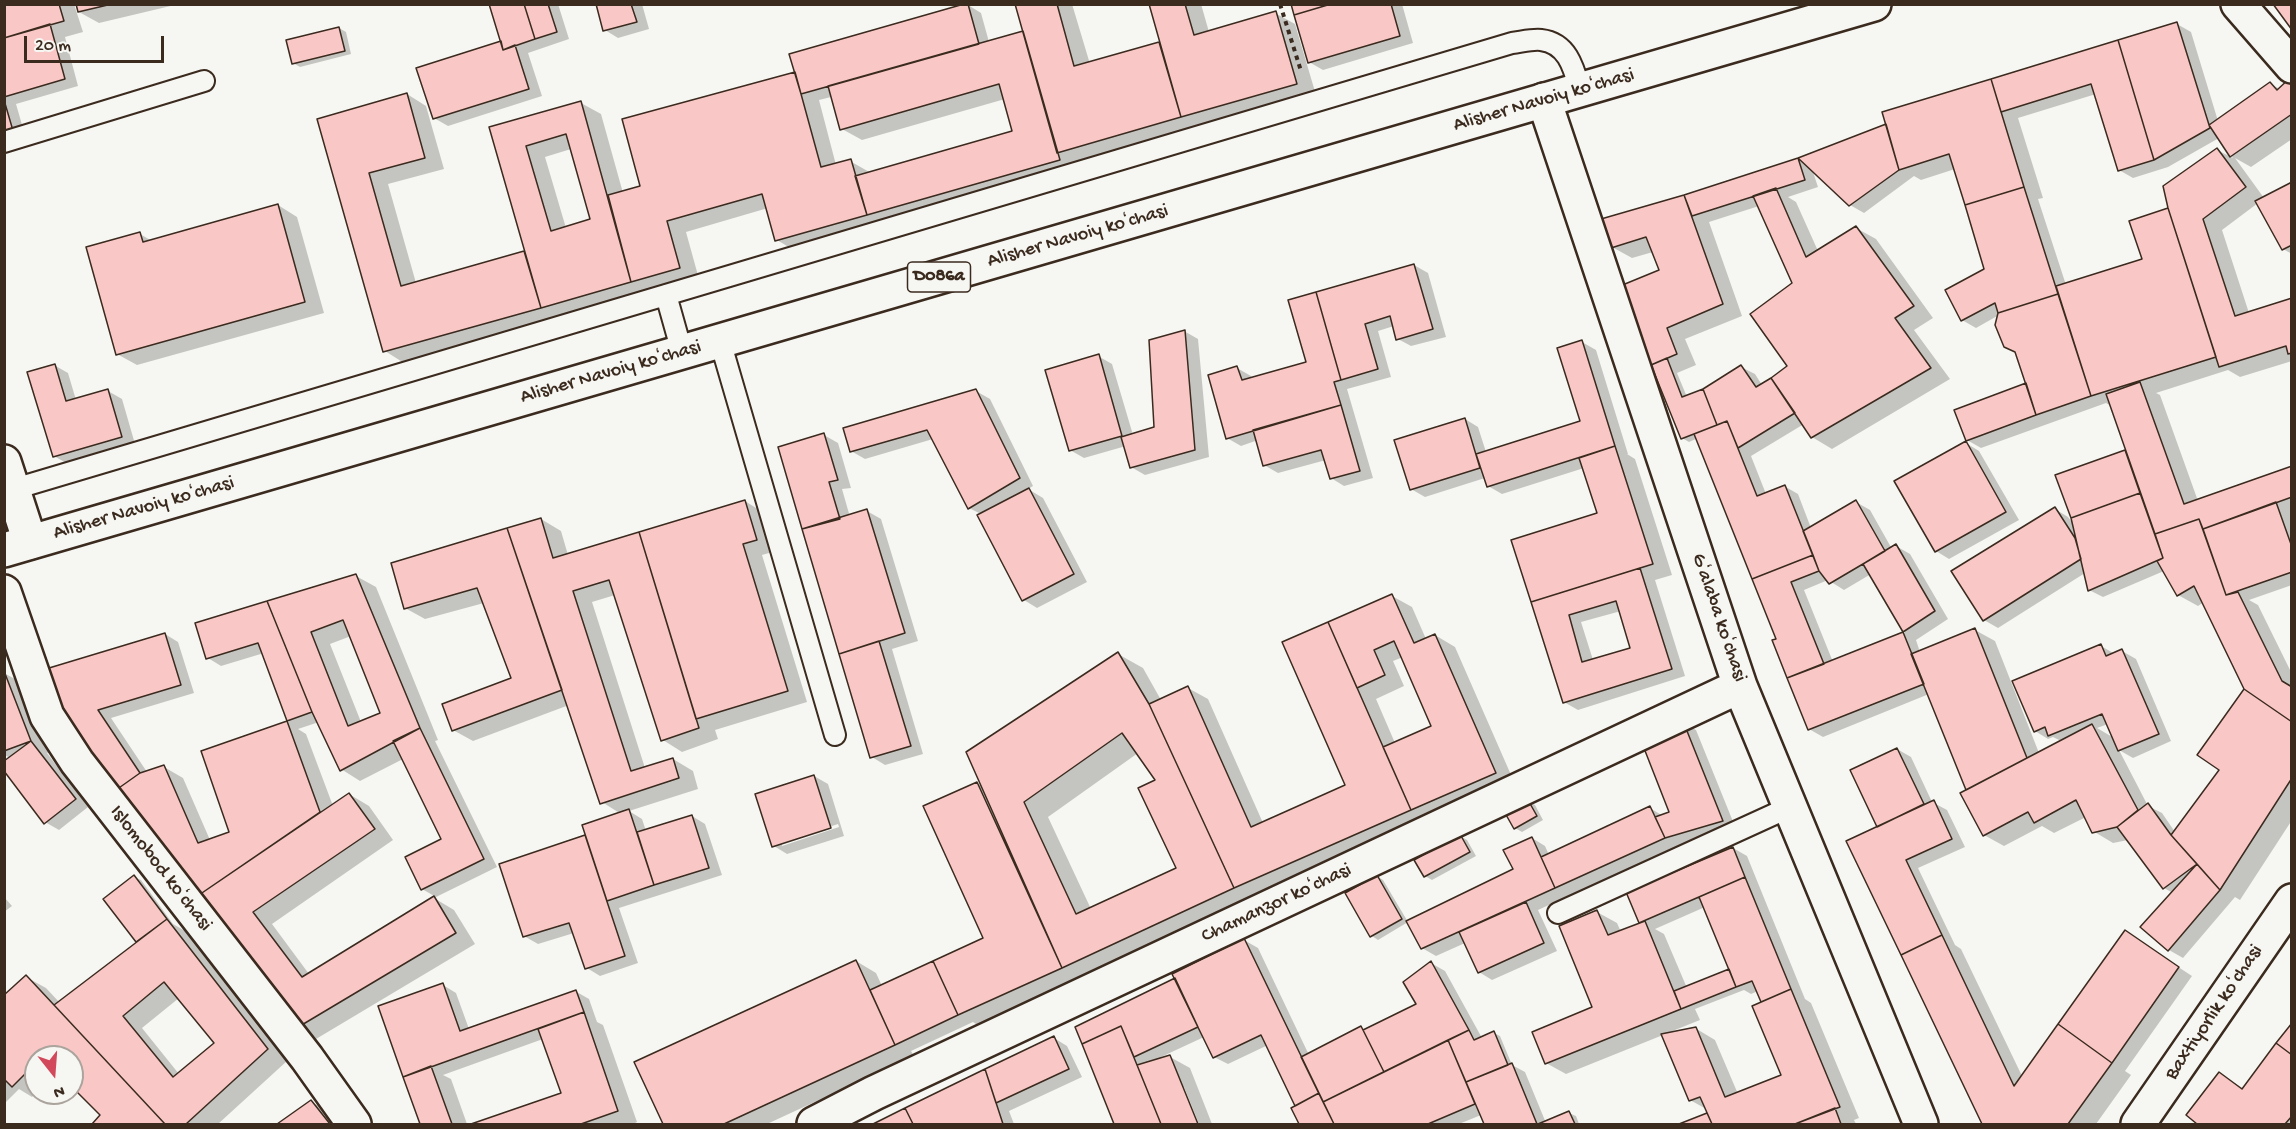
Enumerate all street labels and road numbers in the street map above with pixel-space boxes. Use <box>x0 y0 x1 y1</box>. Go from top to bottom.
street label: Alisher Navoiy koʻchasi <box>1451 64 1637 138</box>
street label: Alisher Navoiy koʻchasi <box>985 200 1171 274</box>
road number: D086a <box>908 262 970 292</box>
street label: Alisher Navoiy koʻchasi <box>518 336 704 410</box>
street label: Alisher Navoiy koʻchasi <box>51 472 237 546</box>
street label: Gʻalaba koʻchasi <box>1685 551 1751 685</box>
street label: Islomobod koʻchasi <box>103 801 217 937</box>
street label: Chamanzor koʻchasi <box>1198 859 1356 949</box>
street label: Baxtiyorlik koʻchasi <box>2161 941 2269 1085</box>

